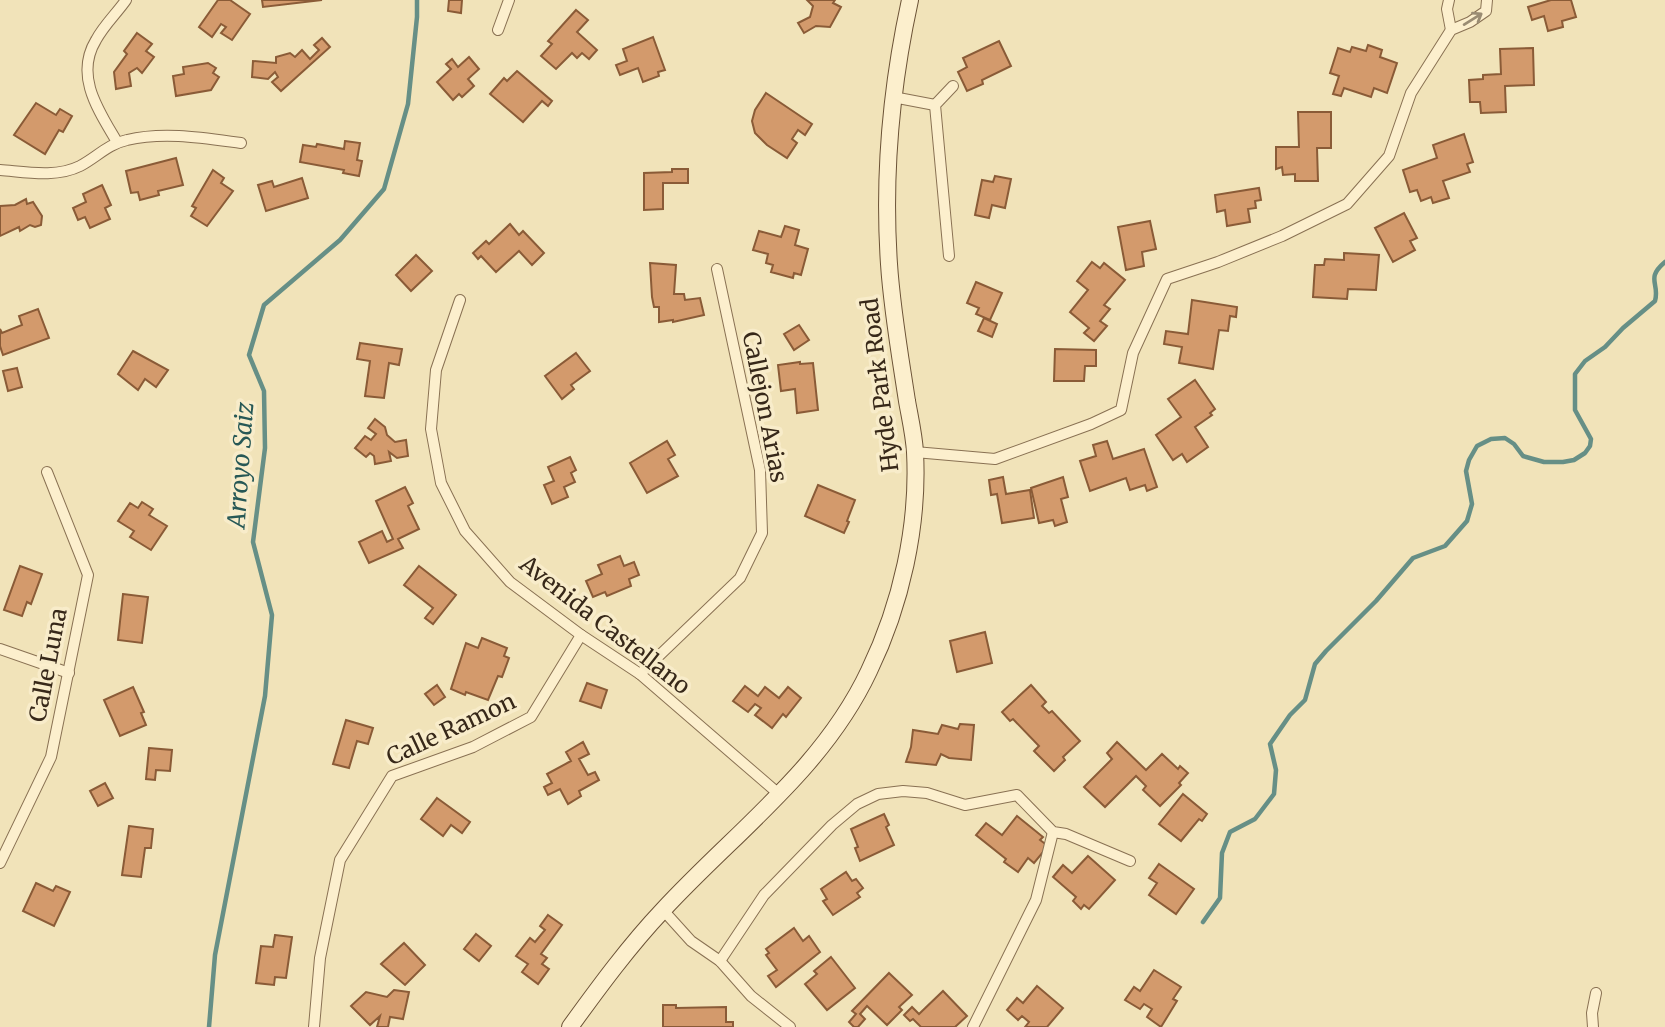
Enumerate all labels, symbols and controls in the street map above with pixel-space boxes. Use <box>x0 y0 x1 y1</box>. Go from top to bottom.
one-way arrow <box>1463 11 1483 25</box>
street label: Hyde Park Road <box>854 296 905 474</box>
street label: Callejon Arias <box>737 329 794 485</box>
water label: Arroyo Saiz <box>221 400 260 531</box>
street label: Avenida Castellano <box>513 548 696 700</box>
street label: Calle Luna <box>22 606 73 724</box>
street label: Calle Ramon <box>382 686 520 771</box>

